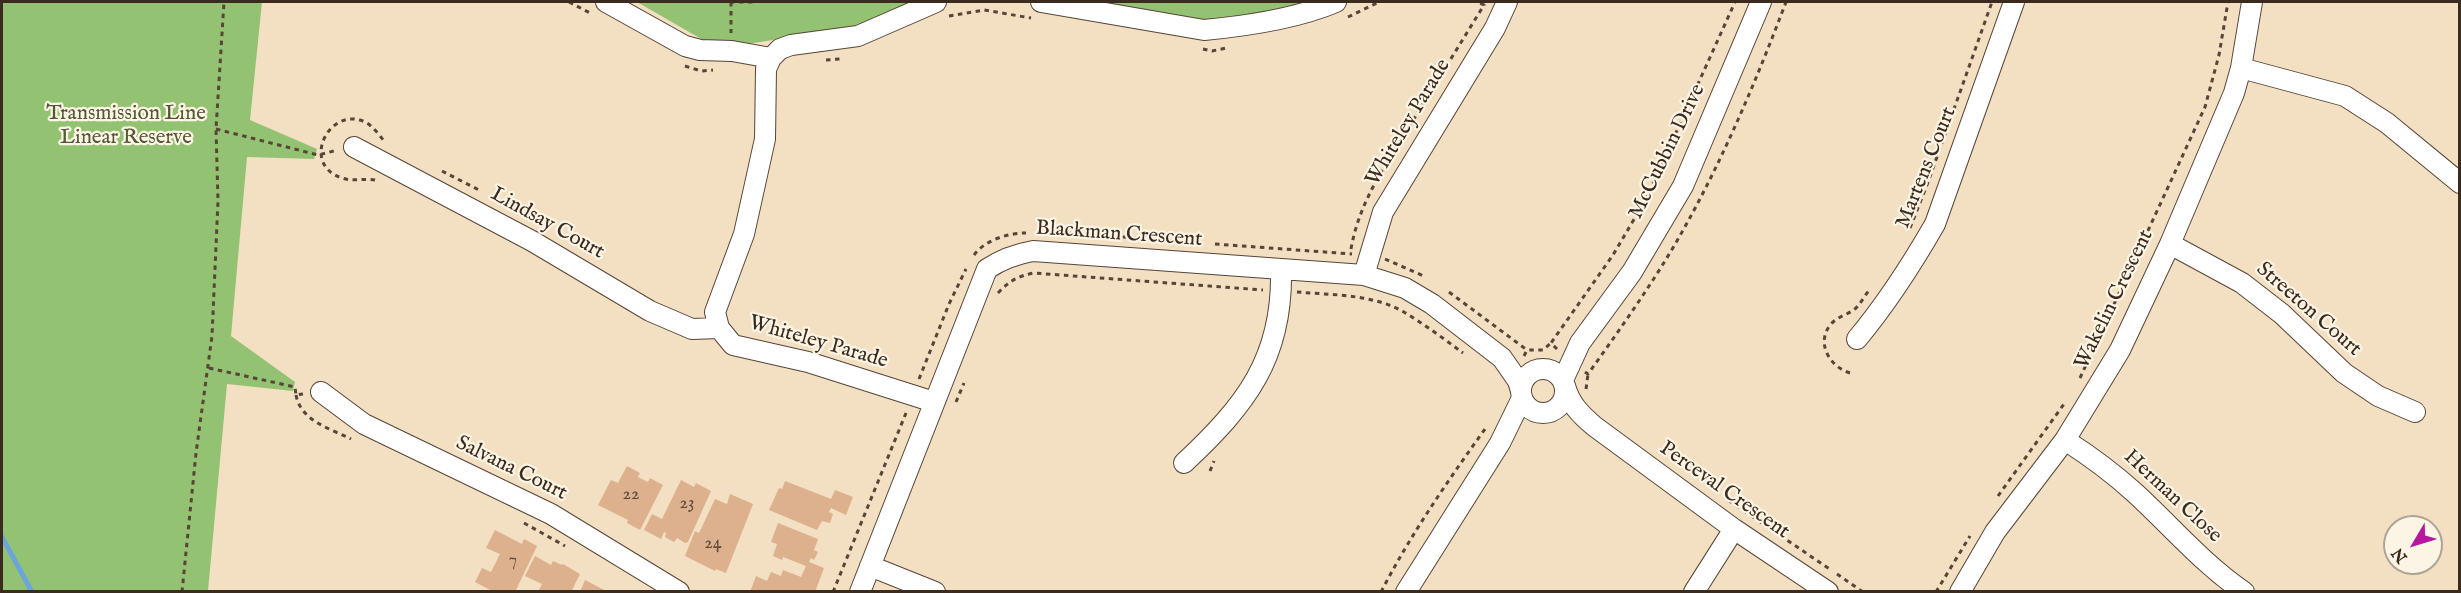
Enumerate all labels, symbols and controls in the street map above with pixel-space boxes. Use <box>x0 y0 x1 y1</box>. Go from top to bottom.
street label: Whiteley Parade <box>1361 55 1457 191</box>
street label: McCubbin Drive <box>1624 80 1712 224</box>
park label: Transmission Line Linear Reserve <box>46 102 206 152</box>
street label: Martens Court <box>1891 104 1963 232</box>
street label: Lindsay Court <box>486 182 608 266</box>
street label: Blackman Crescent <box>1035 217 1203 253</box>
street label: Wakelin Crescent <box>2070 226 2160 374</box>
street label: Streeton Court <box>2250 257 2366 363</box>
street label: Whiteley Parade <box>746 311 890 375</box>
street label: Salvana Court <box>451 431 571 507</box>
street label: Perceval Crescent <box>1654 437 1794 545</box>
street label: Herman Close <box>2118 445 2226 549</box>
house number: 22 <box>623 484 639 506</box>
house number: 23 <box>679 493 695 515</box>
north arrow <box>2383 515 2443 575</box>
house number: 24 <box>704 533 722 555</box>
text: N <box>2388 543 2413 566</box>
house number: 7 <box>509 550 517 572</box>

